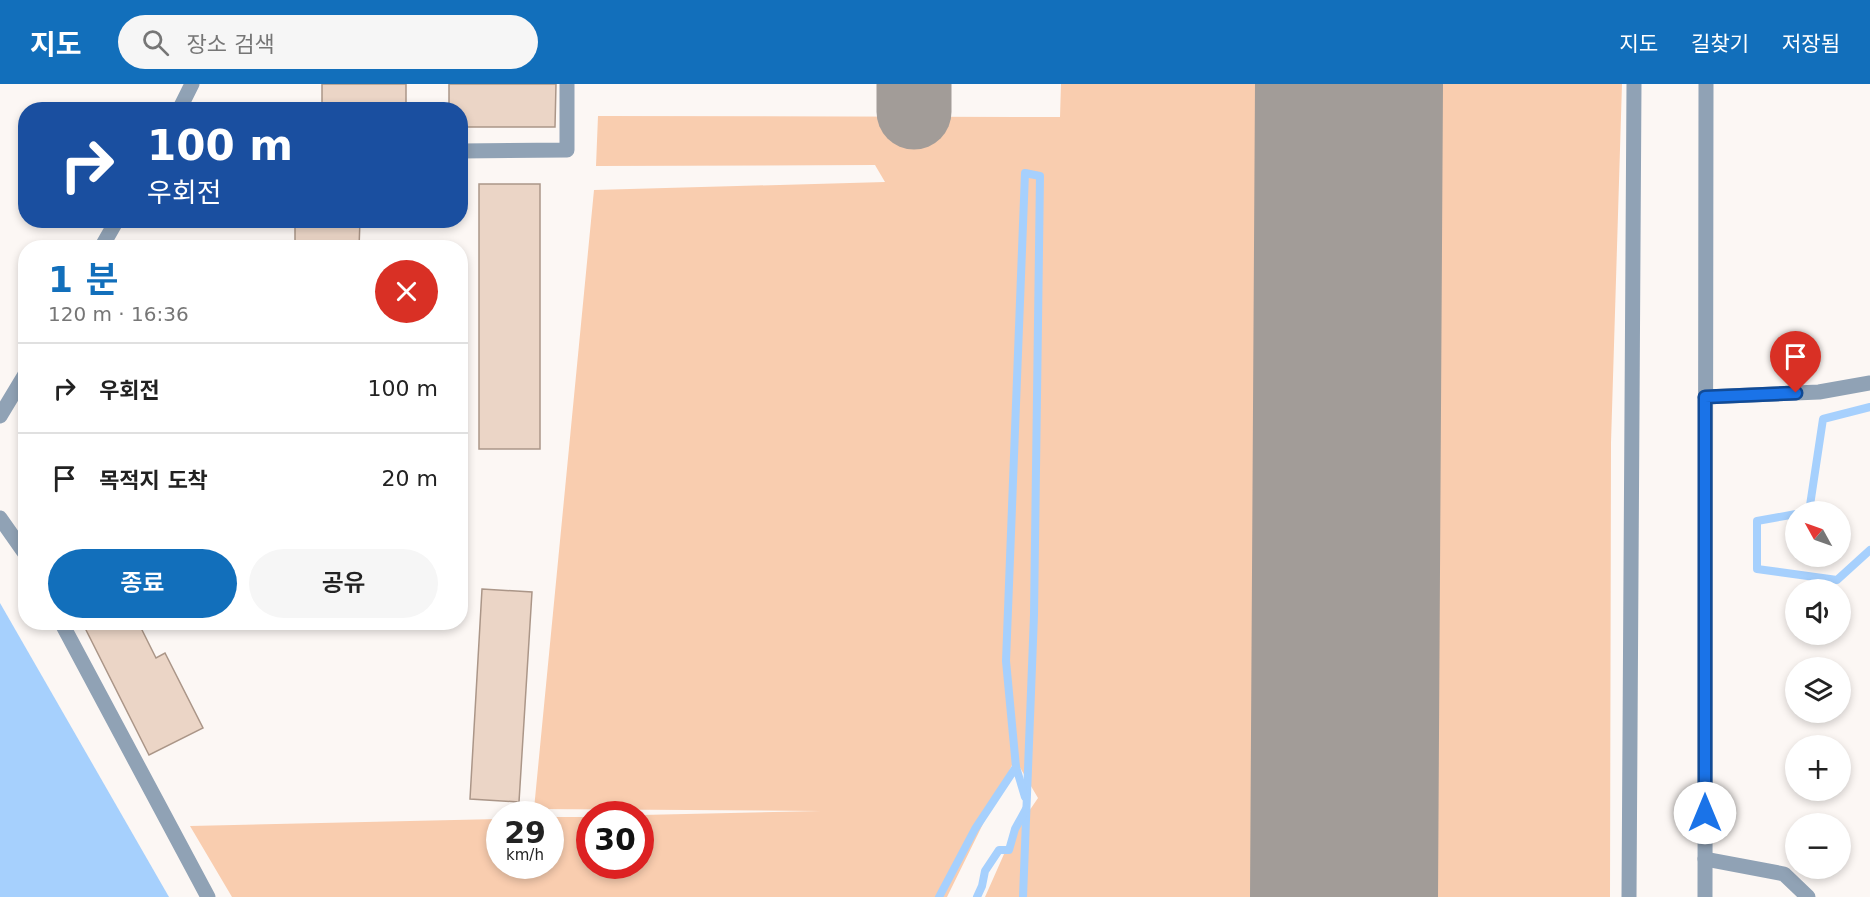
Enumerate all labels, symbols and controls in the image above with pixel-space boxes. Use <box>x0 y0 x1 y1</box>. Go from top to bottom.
search box <box>118 15 538 69</box>
icon: search <box>139 26 172 59</box>
text: 지도 <box>30 28 82 61</box>
text: 장소 검색 <box>187 32 275 57</box>
text: 지도 <box>1619 32 1658 56</box>
text: 길찾기 <box>1691 32 1749 56</box>
text: 저장됨 <box>1782 32 1840 56</box>
text: 100 m <box>147 121 293 170</box>
icon: right <box>48 126 126 204</box>
text: 우회전 <box>147 177 222 208</box>
text: 1 분 <box>48 259 119 300</box>
button: close <box>375 260 438 323</box>
text: 120 m · 16:36 <box>48 302 189 326</box>
pin <box>1770 331 1821 393</box>
icon: arrive <box>1779 340 1812 373</box>
icon: right <box>48 372 81 405</box>
text: 100 m <box>368 376 438 401</box>
text: 우회전 <box>99 378 160 403</box>
icon: arrive <box>48 462 81 495</box>
text: 20 m <box>382 466 438 491</box>
text: 목적지 도착 <box>99 468 208 493</box>
north arrow <box>1785 501 1851 567</box>
map controls <box>1785 501 1851 879</box>
button: 종료 <box>48 549 237 618</box>
button: 공유 <box>249 549 438 618</box>
button: sound <box>1785 579 1851 645</box>
button: layers <box>1785 657 1851 723</box>
button: + <box>1785 735 1851 801</box>
position arrow <box>1673 781 1737 845</box>
speed limit sign: 30 <box>576 801 654 879</box>
button: − <box>1785 813 1851 879</box>
text: 29 <box>504 815 546 850</box>
text: km/h <box>506 846 544 864</box>

